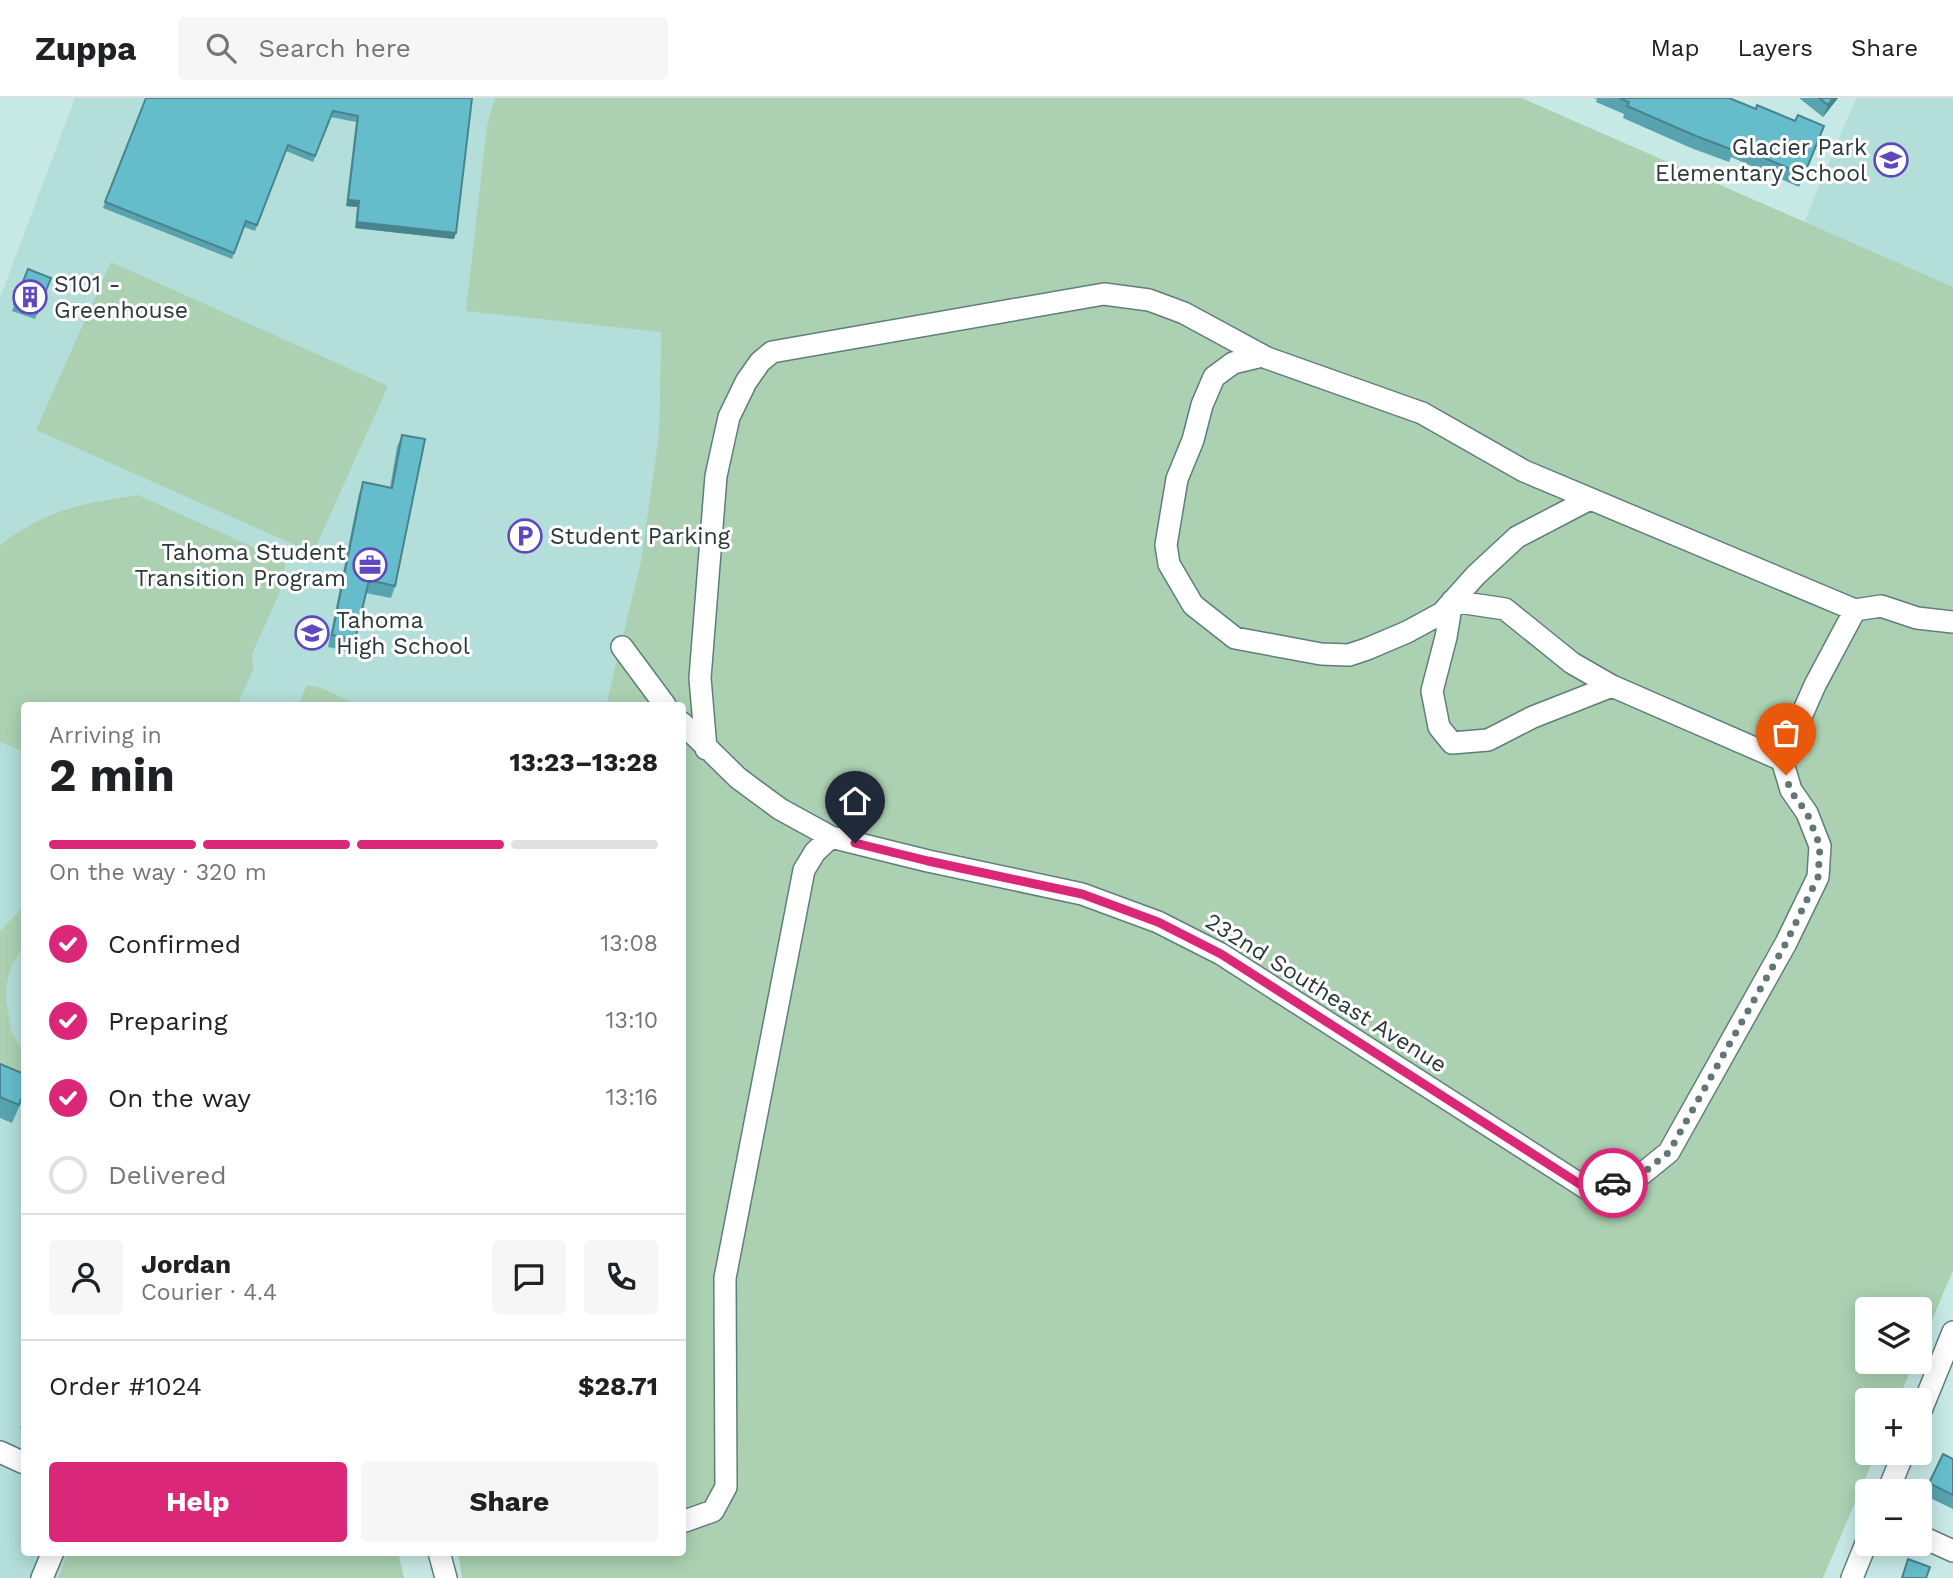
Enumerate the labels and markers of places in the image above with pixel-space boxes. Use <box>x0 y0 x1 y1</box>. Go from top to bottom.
place label: Glacier Park Elementary School <box>1655 134 1867 187</box>
school or university icon: Glacier Park Elementary School <box>1872 141 1910 179</box>
place label: S101 - Greenhouse <box>54 271 188 324</box>
building icon: S101 - Greenhouse <box>11 278 49 316</box>
parking icon: Student Parking <box>506 517 544 555</box>
place label: Student Parking <box>550 523 731 550</box>
place label: Tahoma Student Transition Program <box>134 539 346 592</box>
office icon: Tahoma Student Transition Program <box>351 546 389 584</box>
place label: Tahoma High School <box>336 607 470 660</box>
school or university icon: Tahoma High School <box>293 614 331 652</box>
pin <box>1756 703 1816 775</box>
pin <box>825 771 885 843</box>

